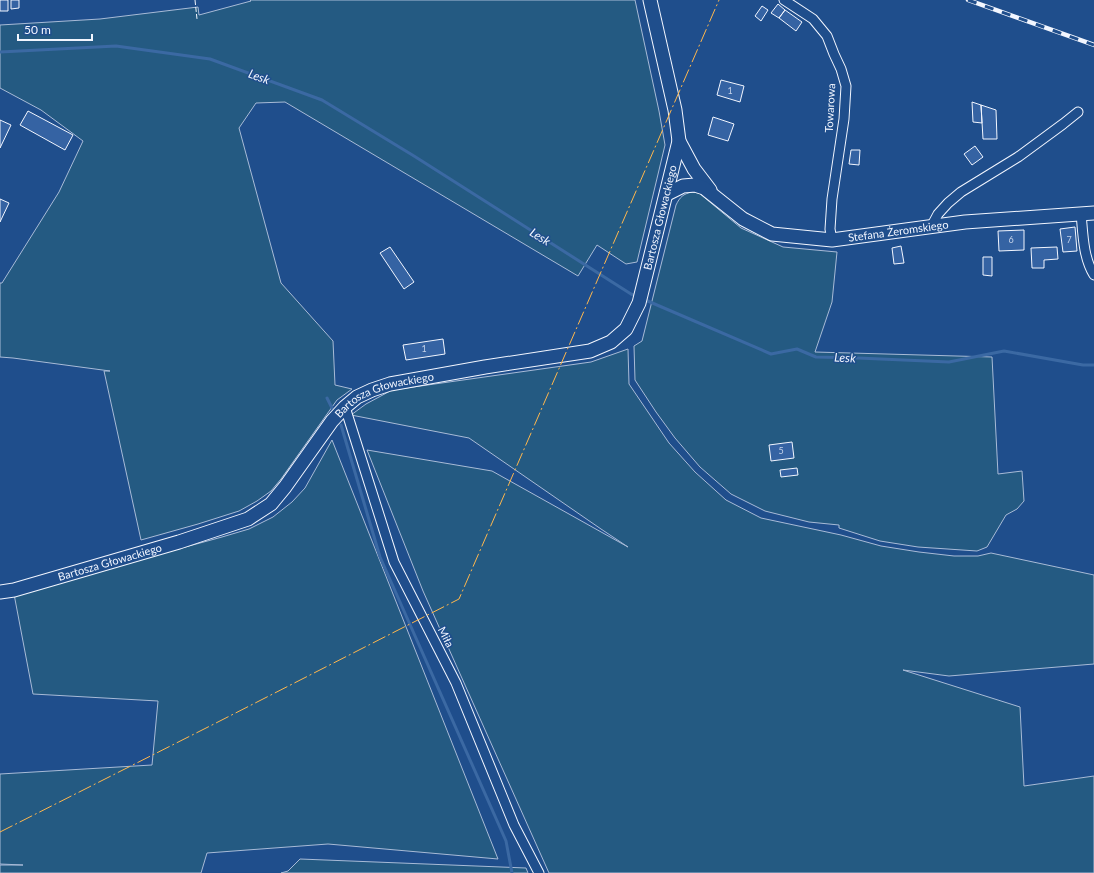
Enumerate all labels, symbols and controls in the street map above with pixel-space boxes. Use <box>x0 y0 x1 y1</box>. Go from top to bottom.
scale bar <box>18 16 92 42</box>
text: 50 m <box>24 22 51 37</box>
water label: Lesk <box>247 66 272 87</box>
street label: Towarowa <box>822 83 837 133</box>
house number: 1 <box>727 85 733 96</box>
street label: Bartosza Głowackiego <box>640 164 679 271</box>
street label: Stefana Żeromskiego <box>847 217 949 244</box>
water label: Lesk <box>527 225 554 249</box>
house number: 6 <box>1008 234 1014 245</box>
house number: 7 <box>1066 234 1072 245</box>
house number: 1 <box>421 343 427 354</box>
water label: Lesk <box>834 350 856 365</box>
street label: Bartosza Głowackiego <box>332 369 435 420</box>
house number: 5 <box>778 445 784 456</box>
street label: Bartosza Głowackiego <box>56 540 163 583</box>
street label: Miła <box>436 624 457 649</box>

